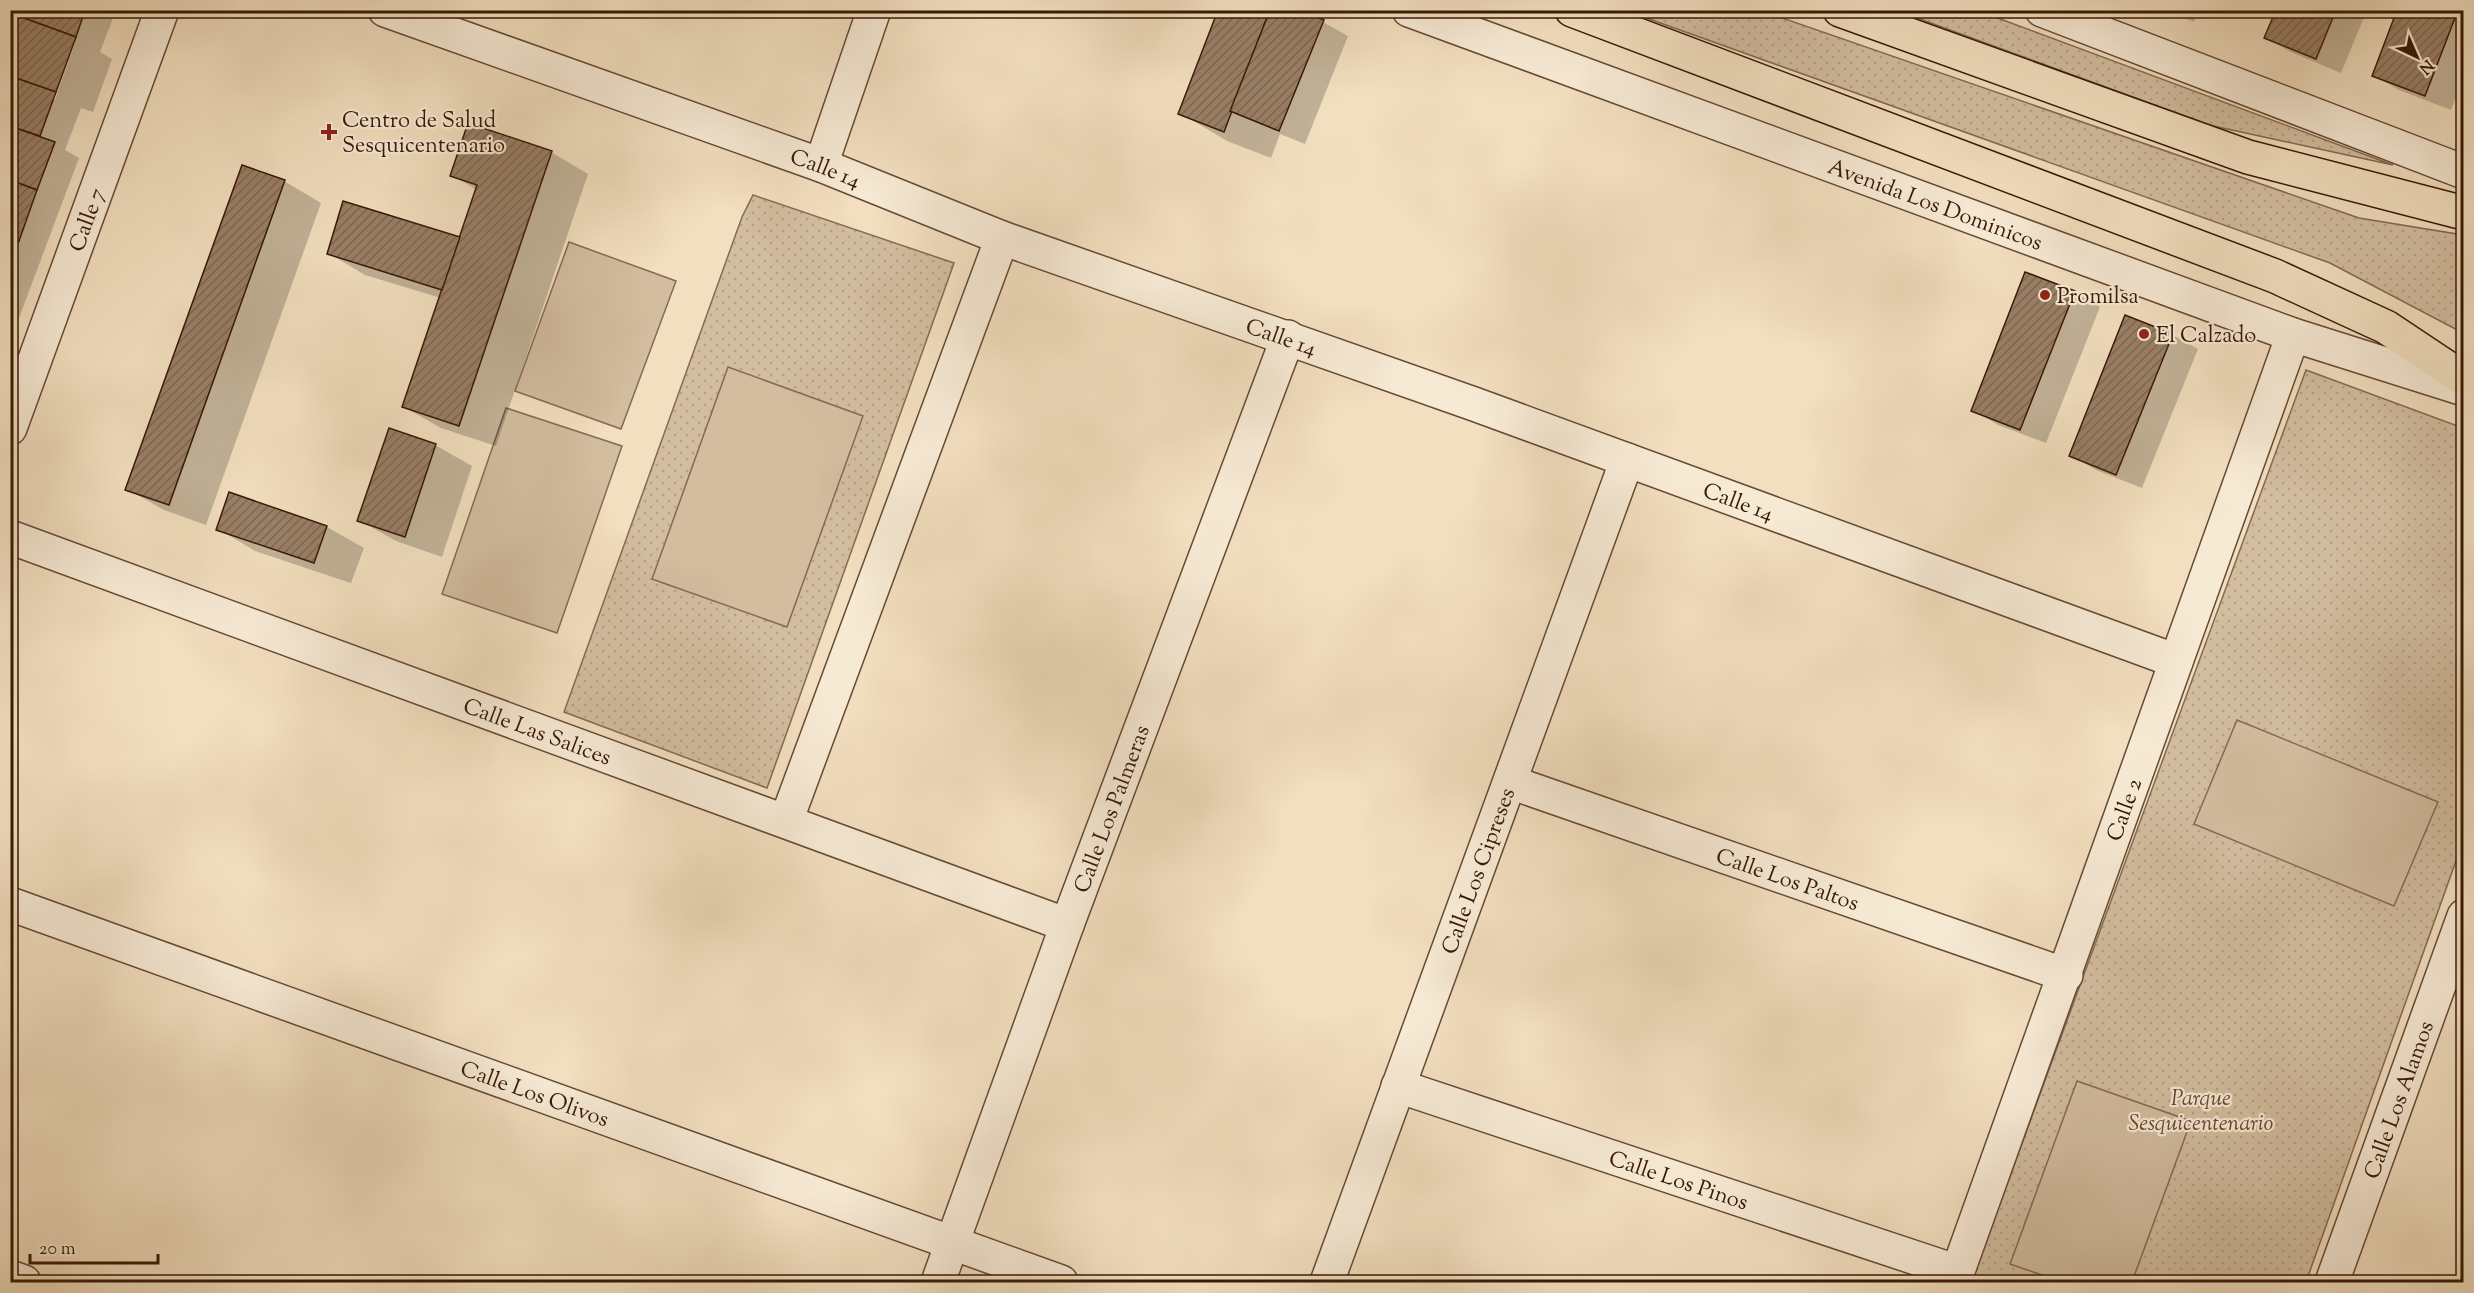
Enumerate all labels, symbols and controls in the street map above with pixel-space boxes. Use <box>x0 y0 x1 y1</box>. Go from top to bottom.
north arrow <box>2387 27 2447 87</box>
text: N <box>2413 53 2438 79</box>
place label: Centro de Salud Sesquicentenario <box>342 106 505 163</box>
marker: Centro de Salud Sesquicentenario <box>320 123 338 141</box>
street label: Calle 14 <box>785 142 865 198</box>
street label: Avenida Los Dominicos <box>1823 152 2046 261</box>
street label: Calle 7 <box>62 184 115 257</box>
place label: Promilsa <box>2057 282 2139 314</box>
marker: Promilsa <box>2038 288 2052 302</box>
street label: Calle 14 <box>1241 312 1320 366</box>
place label: El Calzado <box>2156 321 2256 353</box>
marker: El Calzado <box>2137 327 2151 341</box>
street label: Calle 14 <box>1698 476 1777 531</box>
street label: Calle Las Salices <box>458 692 615 775</box>
street label: Calle Los Palmeras <box>1067 721 1160 898</box>
street label: Calle 2 <box>2100 774 2152 846</box>
street label: Calle Los Cipreses <box>1435 784 1525 959</box>
street label: Calle Los Paltos <box>1711 842 1863 921</box>
street label: Calle Los Alamos <box>2357 1017 2444 1184</box>
street label: Calle Los Olivos <box>455 1054 613 1137</box>
park label: Parque Sesquicentenario <box>2129 1084 2274 1141</box>
street label: Calle Los Pinos <box>1604 1144 1752 1220</box>
scale bar <box>30 1227 158 1265</box>
text: 20 m <box>39 1237 76 1263</box>

